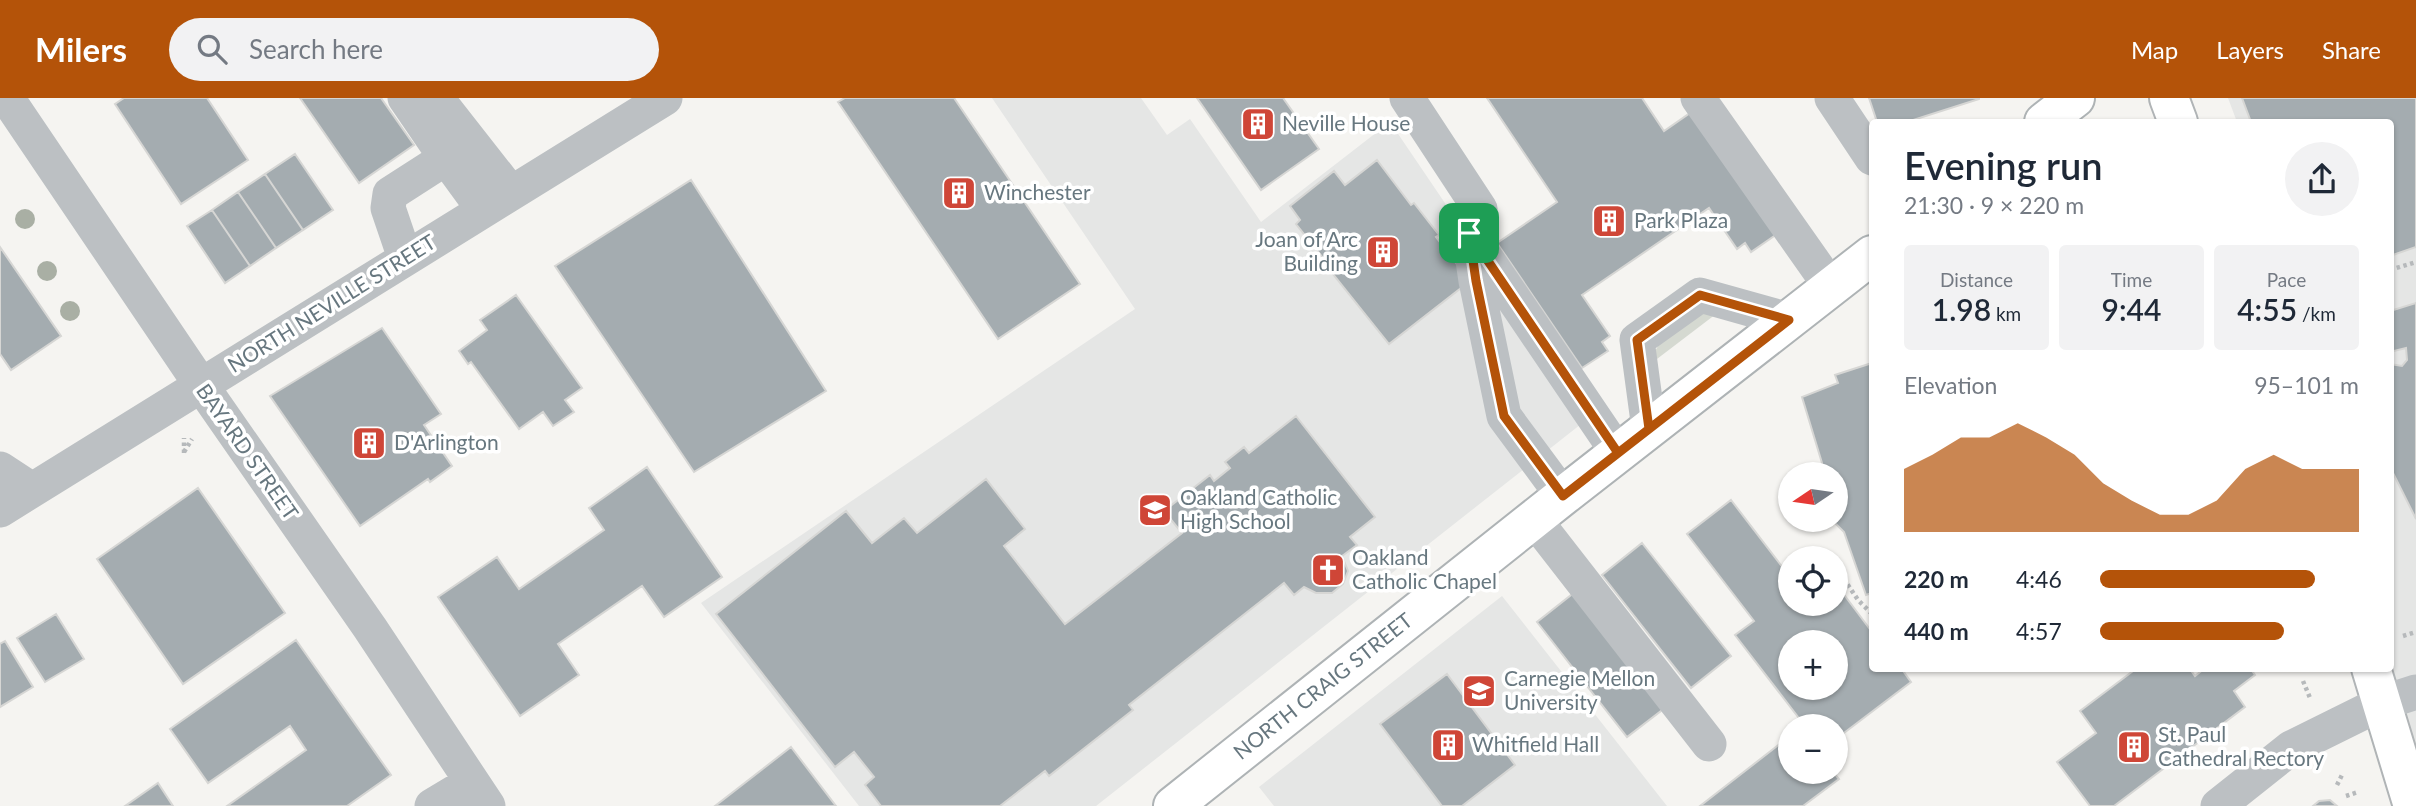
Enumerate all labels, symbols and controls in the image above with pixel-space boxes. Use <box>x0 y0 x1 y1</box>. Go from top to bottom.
search box <box>169 18 659 81</box>
text: Milers <box>35 29 127 69</box>
icon: search <box>193 30 231 68</box>
text: Search here <box>249 33 383 65</box>
text: Map <box>2131 35 2178 64</box>
text: Layers <box>2216 35 2284 64</box>
text: Share <box>2322 35 2381 64</box>
building icon: Neville House <box>1239 105 1277 143</box>
place label: Neville House <box>1282 110 1410 135</box>
text: Evening run <box>1904 142 2103 188</box>
button: share <box>2285 142 2359 216</box>
building icon: Winchester <box>940 174 978 212</box>
place label: Winchester <box>984 179 1091 204</box>
text: 21:30 · 9 × 220 m <box>1904 191 2084 219</box>
building icon: Park Plaza <box>1590 202 1628 240</box>
pin <box>1439 203 1499 263</box>
place label: Park Plaza <box>1634 207 1728 232</box>
icon: arrive <box>1450 214 1488 252</box>
place label: Joan of Arc Building <box>1255 226 1358 275</box>
street label: NORTH NEVILLE STREET <box>223 228 440 377</box>
building icon: Joan of Arc Building <box>1364 233 1402 271</box>
text: Distance <box>1940 268 2013 291</box>
text: Time <box>2111 268 2152 291</box>
text: Pace <box>2267 268 2306 291</box>
text: 1.98 <box>1932 291 1991 327</box>
text: 9:44 <box>2102 291 2161 327</box>
text: 4:55 <box>2237 291 2297 327</box>
text: km <box>1991 302 2021 325</box>
text: /km <box>2297 302 2336 325</box>
text: Elevation <box>1904 371 1997 399</box>
text: 95–101 m <box>2254 371 2359 399</box>
street label: BAYARD STREET <box>192 378 305 524</box>
building icon: D'Arlington <box>350 424 388 462</box>
place label: D'Arlington <box>394 429 499 454</box>
north arrow <box>1778 462 1848 532</box>
map controls <box>1778 462 1848 784</box>
place label: Oakland Catholic High School <box>1180 484 1337 533</box>
school or university icon: Oakland Catholic High School <box>1136 491 1174 529</box>
place label: Oakland Catholic Chapel <box>1352 544 1497 593</box>
button: locate <box>1778 546 1848 616</box>
church icon: Oakland Catholic Chapel <box>1309 551 1347 589</box>
text: 220 m <box>1904 565 1969 593</box>
text: 4:46 <box>2016 565 2062 593</box>
street label: NORTH CRAIG STREET <box>1228 606 1417 764</box>
text: 440 m <box>1904 617 1969 645</box>
text: 4:57 <box>2016 617 2062 645</box>
button: + <box>1778 630 1848 700</box>
place label: Carnegie Mellon University <box>1504 665 1655 714</box>
school or university icon: Carnegie Mellon University <box>1460 672 1498 710</box>
button: − <box>1778 714 1848 784</box>
place label: St. Paul Cathedral Rectory <box>2158 721 2324 770</box>
building icon: Whitfield Hall <box>1429 726 1467 764</box>
building icon: St. Paul Cathedral Rectory <box>2115 728 2153 766</box>
place label: Whitfield Hall <box>1472 731 1599 756</box>

